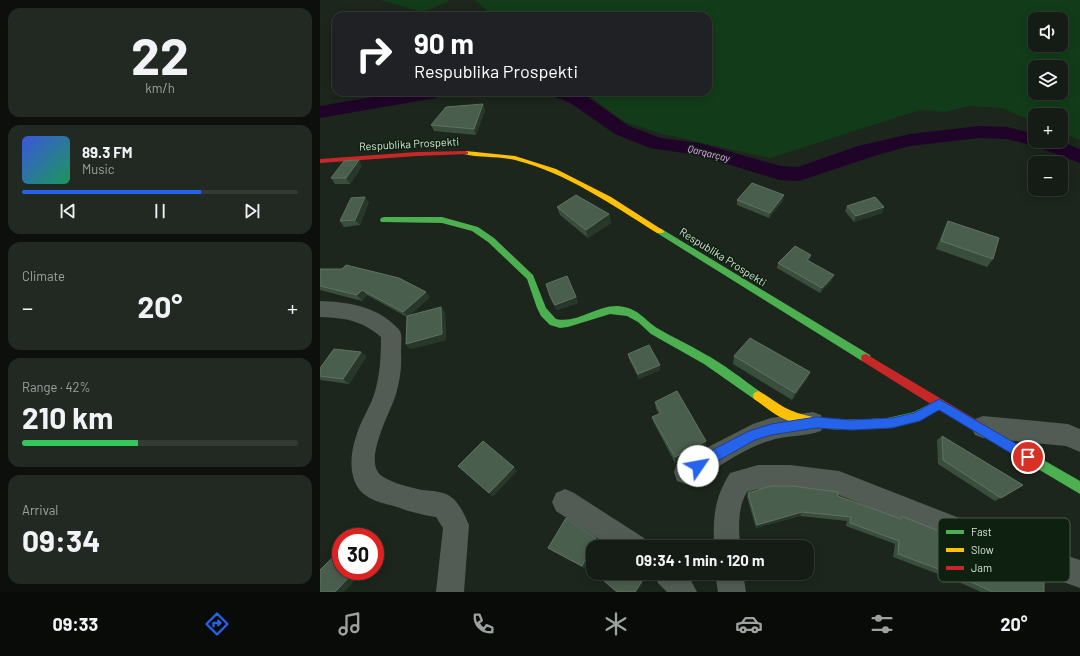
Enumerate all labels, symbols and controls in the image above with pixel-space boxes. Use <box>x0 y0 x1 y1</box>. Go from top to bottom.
map controls <box>1028 12 1068 196</box>
button: sound <box>1028 12 1068 52</box>
text: 22 <box>131 23 189 85</box>
text: 90 m <box>414 26 474 60</box>
icon: right <box>348 28 400 80</box>
text: Respublika Prospekti <box>414 60 578 82</box>
button: layers <box>1028 60 1068 100</box>
text: km/h <box>145 80 175 96</box>
button: + <box>1028 108 1068 148</box>
street label: Respublika Prospekti <box>359 134 460 153</box>
water label: Qarqarçay <box>687 142 732 164</box>
text: 89.3 FM <box>82 143 132 161</box>
button: − <box>1028 156 1068 196</box>
text: Music <box>82 161 115 177</box>
icon: previous <box>57 200 79 222</box>
icon: pause <box>149 200 171 222</box>
icon: next <box>241 200 263 222</box>
street label: Respublika Prospekti <box>677 225 769 289</box>
text: Climate <box>22 268 65 284</box>
text: 20° <box>137 288 183 324</box>
text: − <box>22 294 33 320</box>
text: + <box>287 294 298 320</box>
text: Range · 42% <box>22 379 91 395</box>
text: 210 km <box>22 399 113 435</box>
pin <box>1011 440 1045 474</box>
position arrow <box>677 445 719 487</box>
icon: arrive <box>1017 446 1039 468</box>
text: Arrival <box>22 502 58 518</box>
legend <box>938 518 1070 582</box>
text: 09:34 <box>22 522 100 558</box>
text: Fast <box>971 525 992 538</box>
speed limit sign: 30 <box>332 528 384 580</box>
text: Slow <box>971 543 994 556</box>
text: 09:34 · 1 min · 120 m <box>636 551 764 569</box>
text: Jam <box>971 561 992 574</box>
icon: directions <box>203 610 231 638</box>
icon: music <box>336 610 364 638</box>
icon: phone <box>469 610 497 638</box>
icon: climate <box>602 610 630 638</box>
icon: car <box>735 610 763 638</box>
icon: filters <box>868 610 896 638</box>
text: 09:33 <box>52 613 98 635</box>
text: 20° <box>1000 613 1027 635</box>

